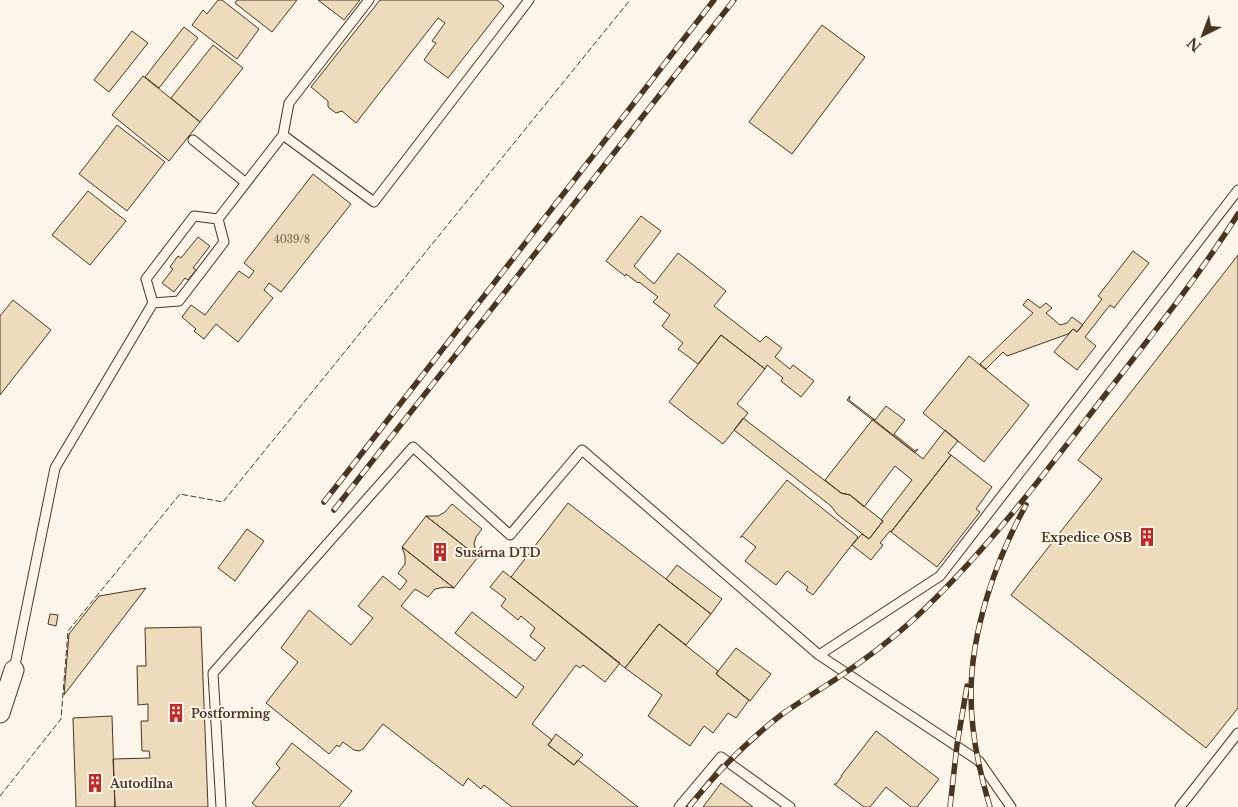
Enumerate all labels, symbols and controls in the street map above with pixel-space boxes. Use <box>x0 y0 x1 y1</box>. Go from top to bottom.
north arrow <box>1178 10 1228 60</box>
text: N <box>1183 34 1205 56</box>
house number: 4039/8 <box>274 233 310 246</box>
building icon: Expedice OSB <box>1136 526 1158 548</box>
place label: Expedice OSB <box>1041 530 1132 545</box>
building icon: Susárna DTD <box>429 541 451 563</box>
place label: Susárna DTD <box>455 545 541 560</box>
building icon: Postforming <box>165 702 187 724</box>
place label: Postforming <box>191 706 271 721</box>
building icon: Autodílna <box>84 772 106 794</box>
place label: Autodílna <box>109 776 173 791</box>

